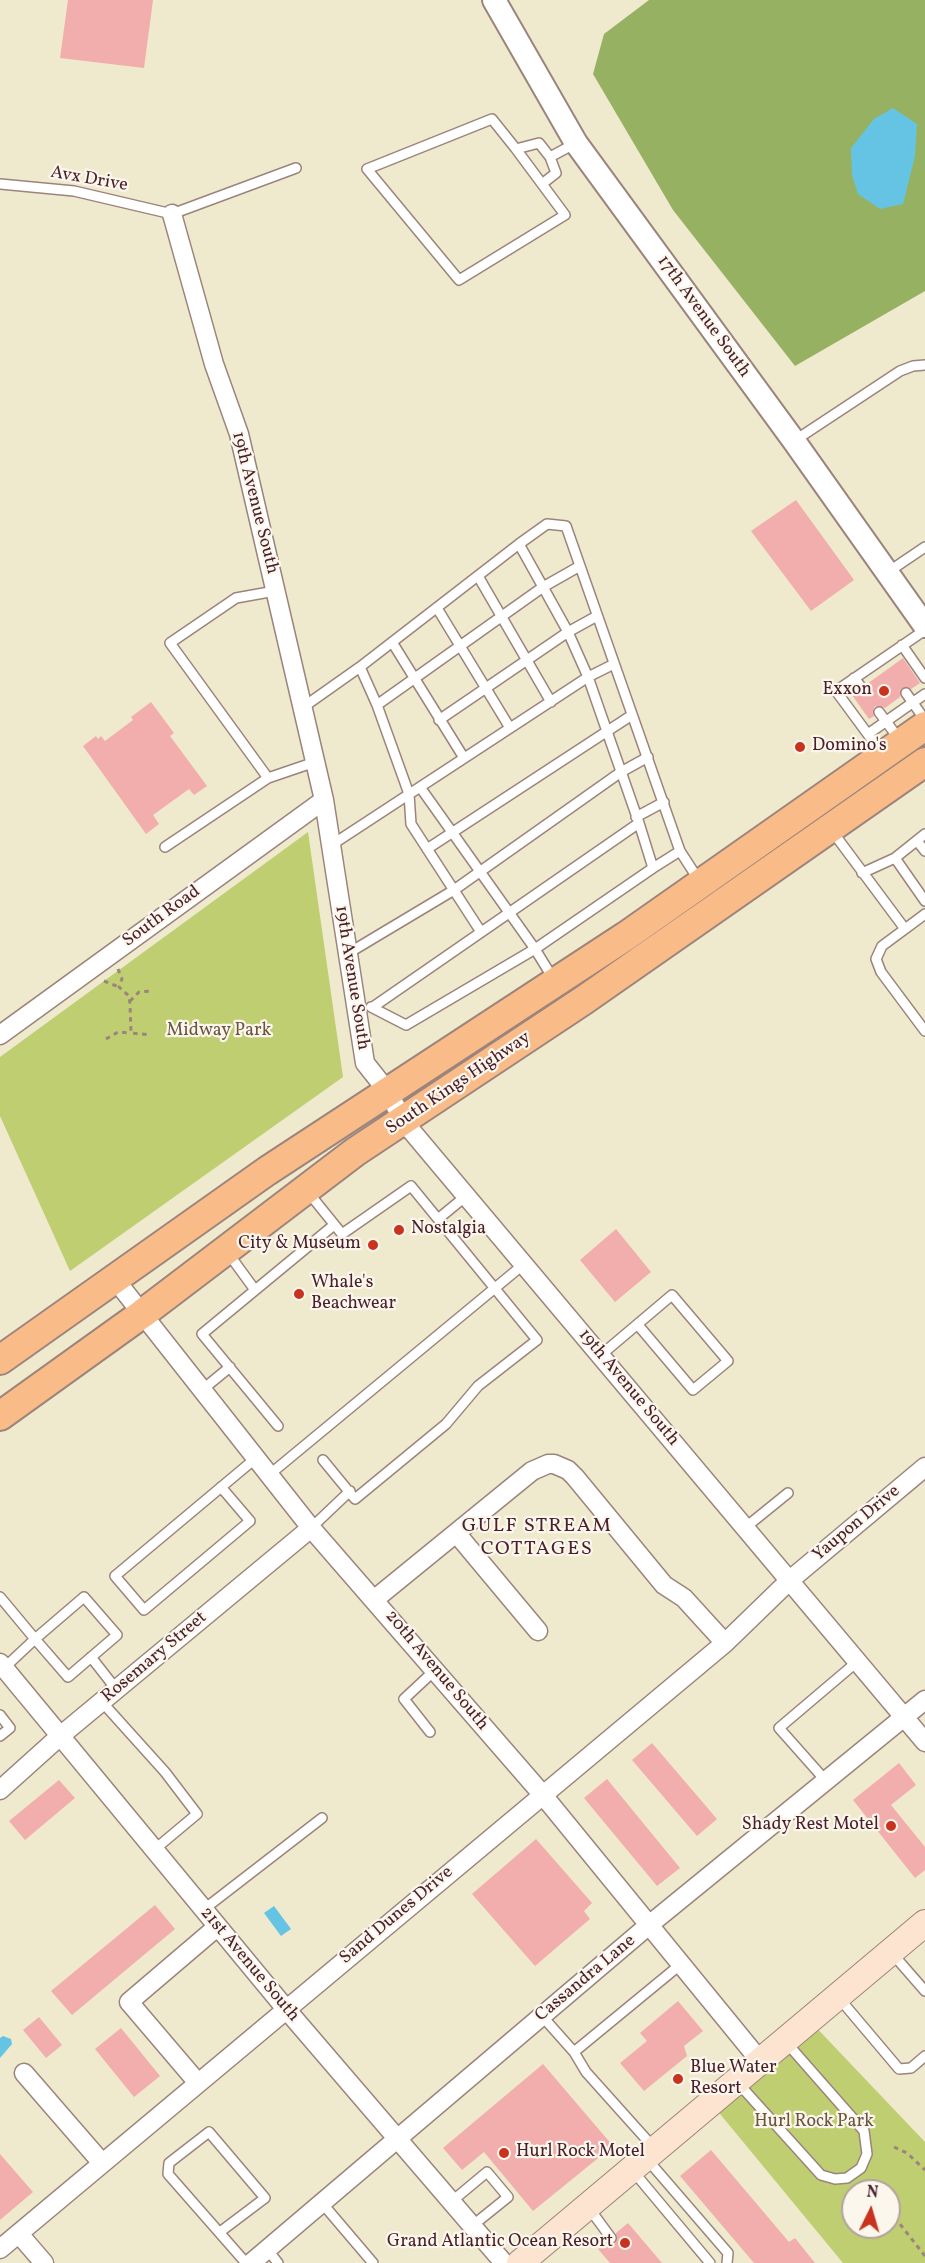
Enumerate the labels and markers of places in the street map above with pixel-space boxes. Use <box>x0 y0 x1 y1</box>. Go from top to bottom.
place label: Exxon <box>822 680 872 702</box>
marker: Exxon <box>877 684 891 698</box>
place label: Domino's <box>812 736 887 758</box>
marker: Domino's <box>793 740 807 754</box>
place label: Nostalgia <box>411 1219 486 1241</box>
marker: Nostalgia <box>392 1223 406 1237</box>
place label: City & Museum <box>238 1234 361 1256</box>
marker: City & Museum <box>366 1238 380 1252</box>
place label: Whale's Beachwear <box>311 1273 396 1316</box>
marker: Whale's Beachwear <box>292 1287 306 1301</box>
place label: Shady Rest Motel <box>742 1815 879 1837</box>
marker: Shady Rest Motel <box>884 1819 898 1833</box>
place label: Blue Water Resort <box>690 2058 777 2100</box>
marker: Blue Water Resort <box>671 2072 685 2086</box>
place label: Hurl Rock Motel <box>516 2142 645 2164</box>
marker: Hurl Rock Motel <box>497 2146 511 2160</box>
place label: Grand Atlantic Ocean Resort <box>387 2232 613 2254</box>
marker: Grand Atlantic Ocean Resort <box>618 2236 632 2250</box>

